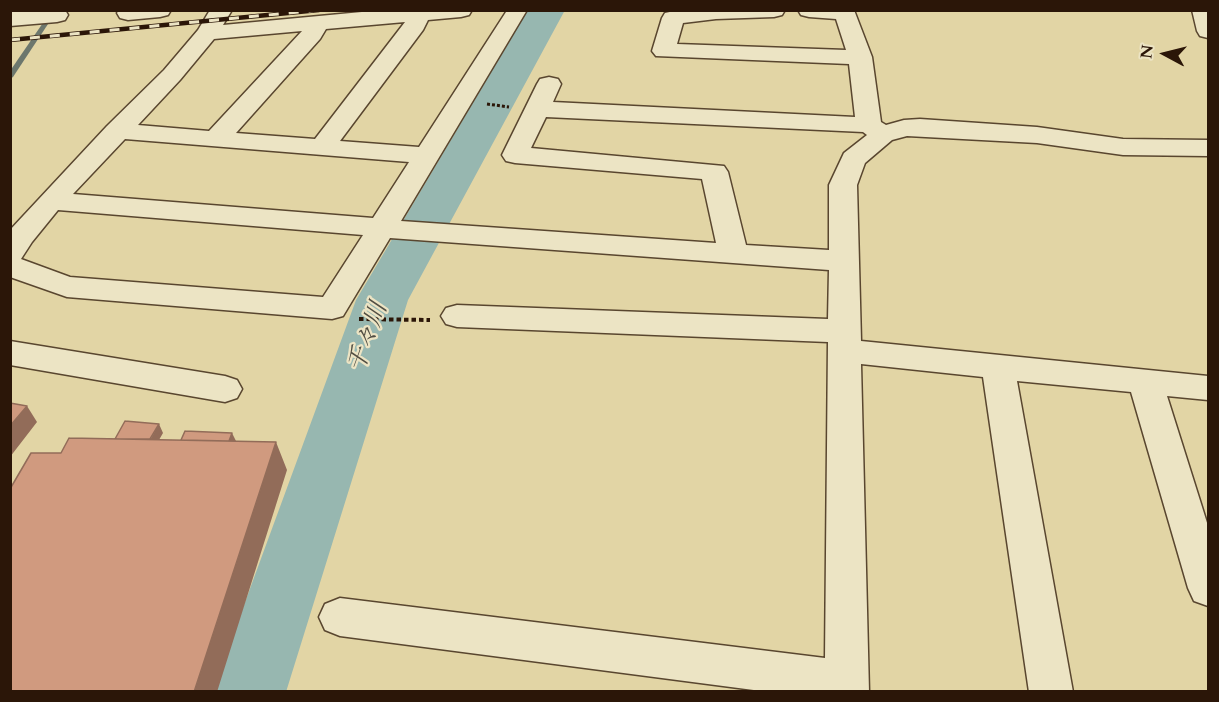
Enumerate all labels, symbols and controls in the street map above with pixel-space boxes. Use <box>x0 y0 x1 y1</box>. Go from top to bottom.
north arrow <box>1135 24 1195 84</box>
text: N <box>1135 44 1159 60</box>
water label: 千々川 <box>343 299 395 377</box>

